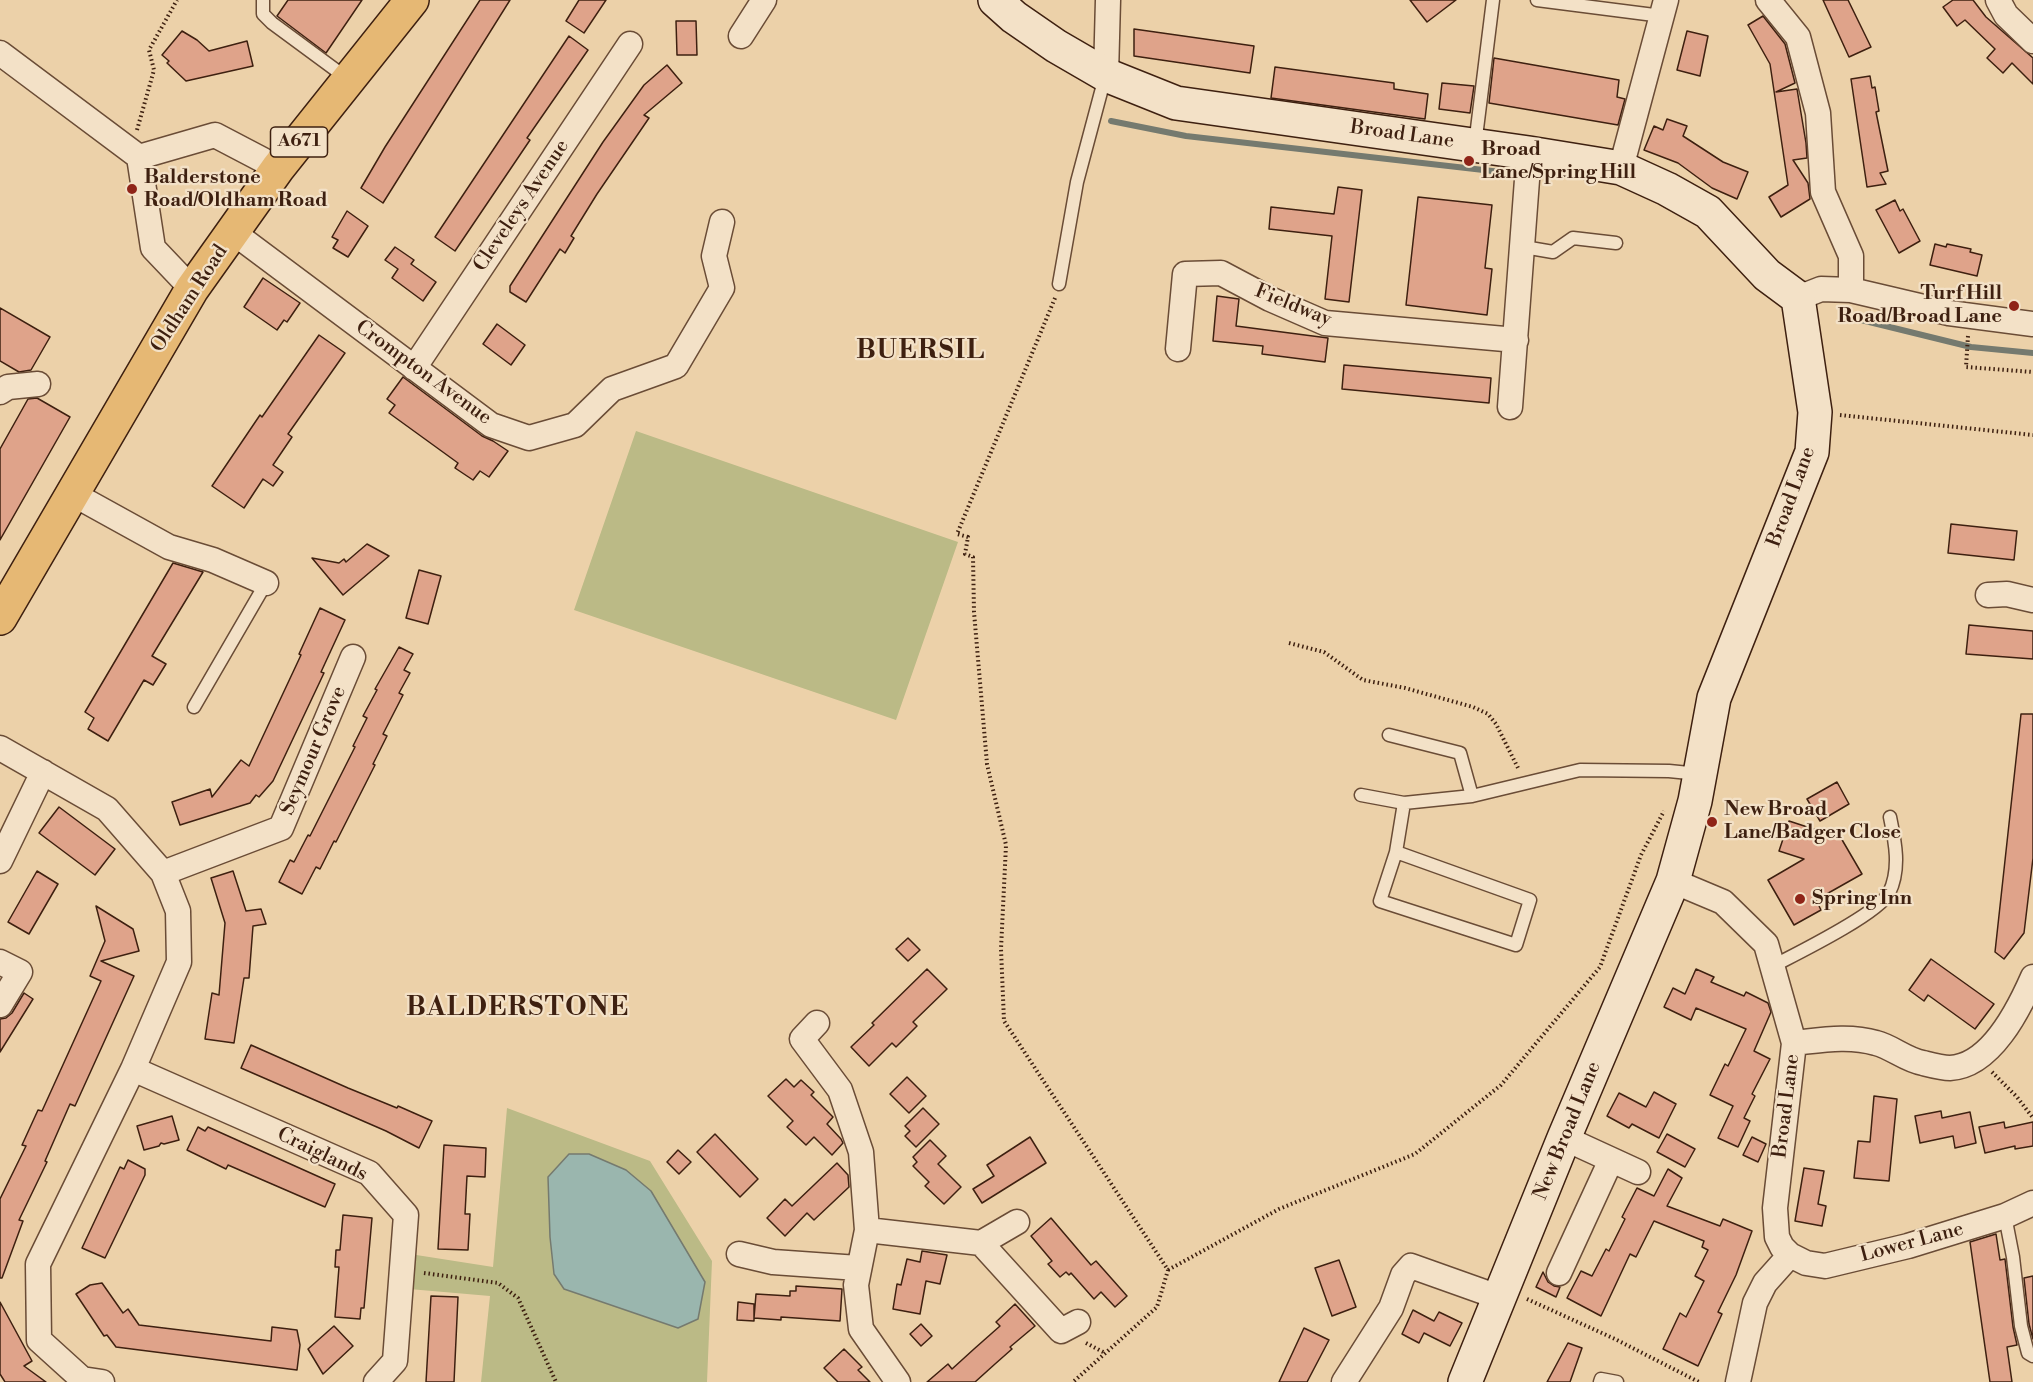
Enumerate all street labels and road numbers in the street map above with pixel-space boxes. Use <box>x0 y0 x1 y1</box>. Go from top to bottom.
street label: Broad Lane <box>1348 116 1456 154</box>
road number: A671 <box>270 127 328 157</box>
street label: Cleveleys Avenue <box>469 136 575 276</box>
street label: Oldham Road <box>146 241 234 357</box>
street label: Fieldway <box>1251 280 1335 332</box>
street label: Crompton Avenue <box>350 316 496 430</box>
street label: Broad Lane <box>1763 444 1821 550</box>
street label: Seymour Grove <box>276 683 352 819</box>
street label: Broad Lane <box>1769 1053 1805 1159</box>
street label: New Broad Lane <box>1529 1058 1607 1204</box>
street label: Craiglands <box>273 1123 371 1187</box>
street label: Lower Lane <box>1858 1218 1966 1268</box>

